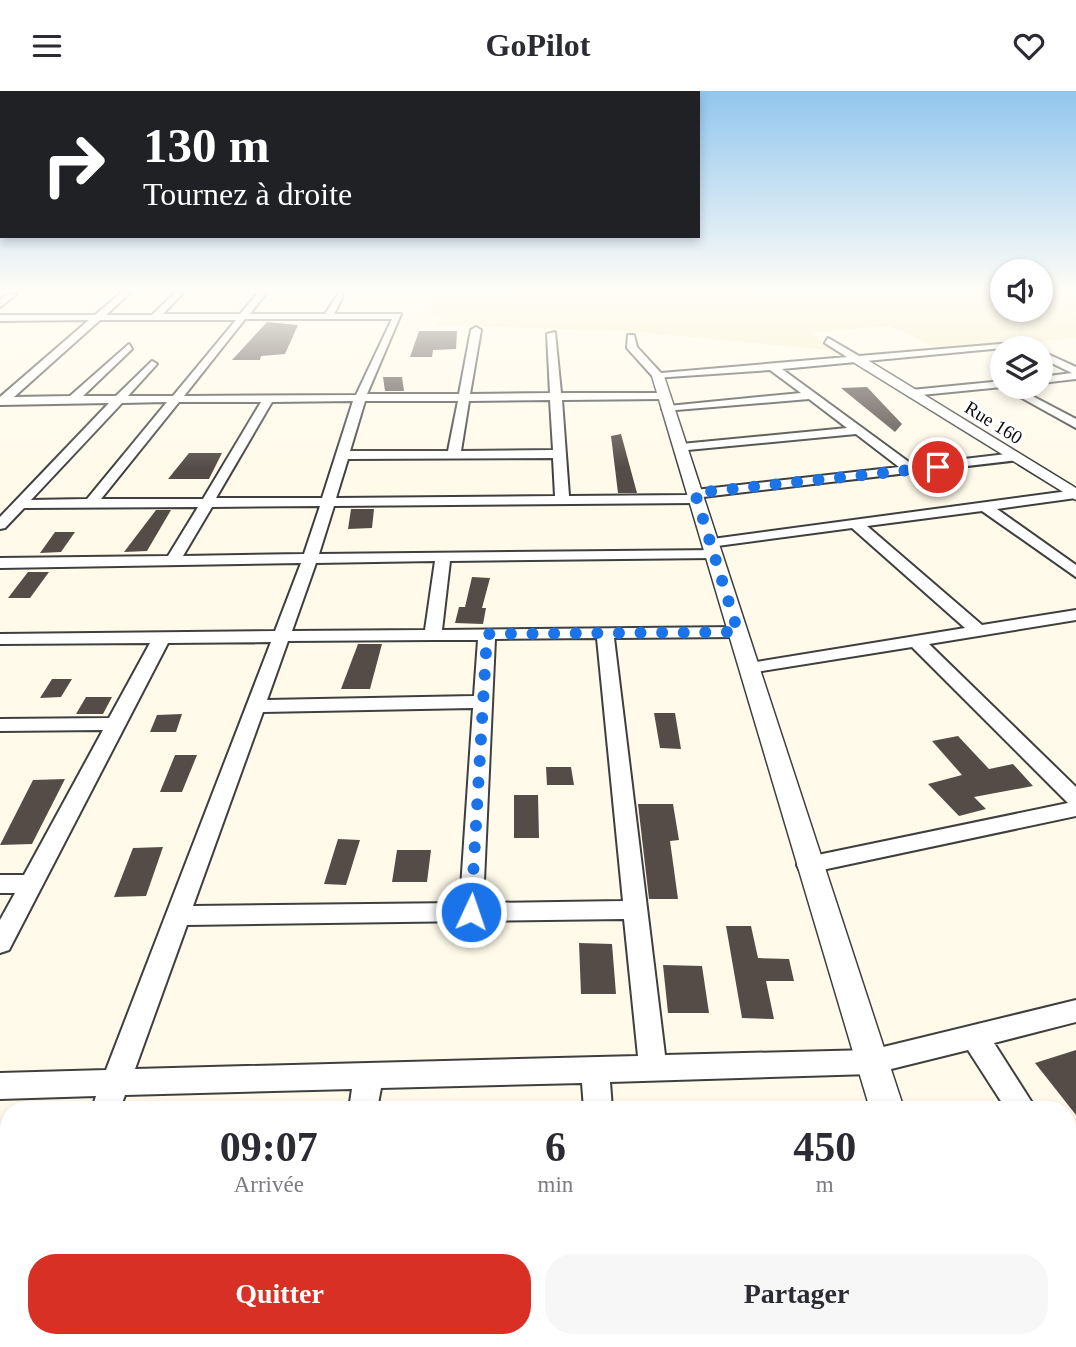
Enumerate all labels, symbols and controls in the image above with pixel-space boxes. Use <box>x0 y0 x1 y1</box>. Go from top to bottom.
icon: menu <box>28 27 66 65</box>
text: GoPilot <box>486 27 590 63</box>
icon: heart <box>1010 27 1048 65</box>
text: 130 m <box>143 118 270 173</box>
icon: right <box>28 119 119 210</box>
text: Tournez à droite <box>143 176 352 212</box>
map controls <box>990 259 1053 399</box>
button: sound <box>990 259 1053 322</box>
button: layers <box>990 336 1053 399</box>
street label: Rue 160 <box>961 397 1026 448</box>
pin <box>908 437 968 497</box>
icon: arrive <box>919 448 957 486</box>
position arrow <box>434 875 508 949</box>
text: 09:07 <box>220 1124 318 1170</box>
text: 6 <box>545 1124 566 1170</box>
text: 450 <box>793 1124 856 1170</box>
text: Arrivée <box>234 1172 304 1197</box>
text: min <box>538 1172 573 1197</box>
text: m <box>816 1172 834 1197</box>
button: Quitter <box>28 1254 531 1334</box>
button: Partager <box>545 1254 1048 1334</box>

